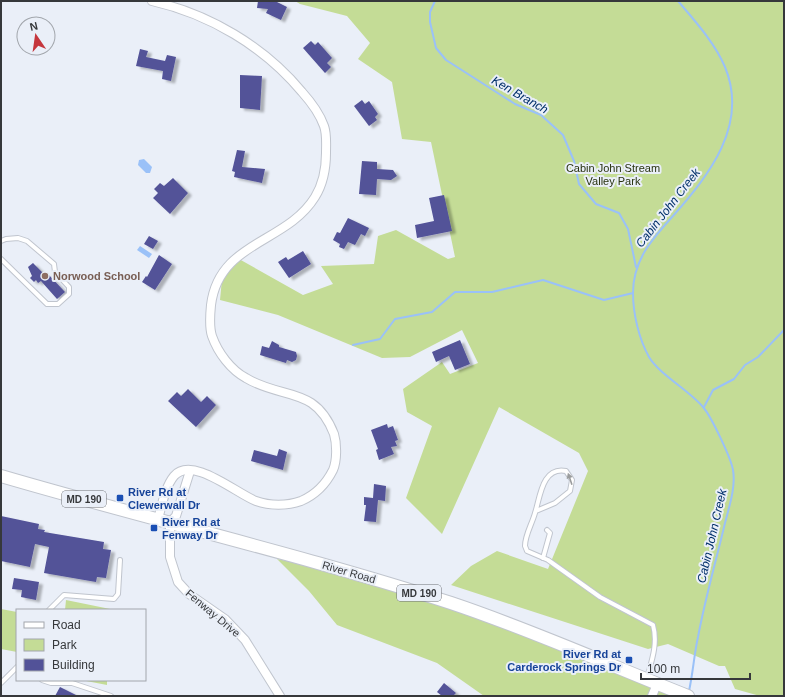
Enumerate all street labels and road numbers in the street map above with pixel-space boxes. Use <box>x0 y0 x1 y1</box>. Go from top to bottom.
road number: MD 190 <box>62 491 106 507</box>
street label: River Road <box>321 559 377 585</box>
road number: MD 190 <box>397 585 441 601</box>
street label: Fenway Drive <box>183 587 243 639</box>

